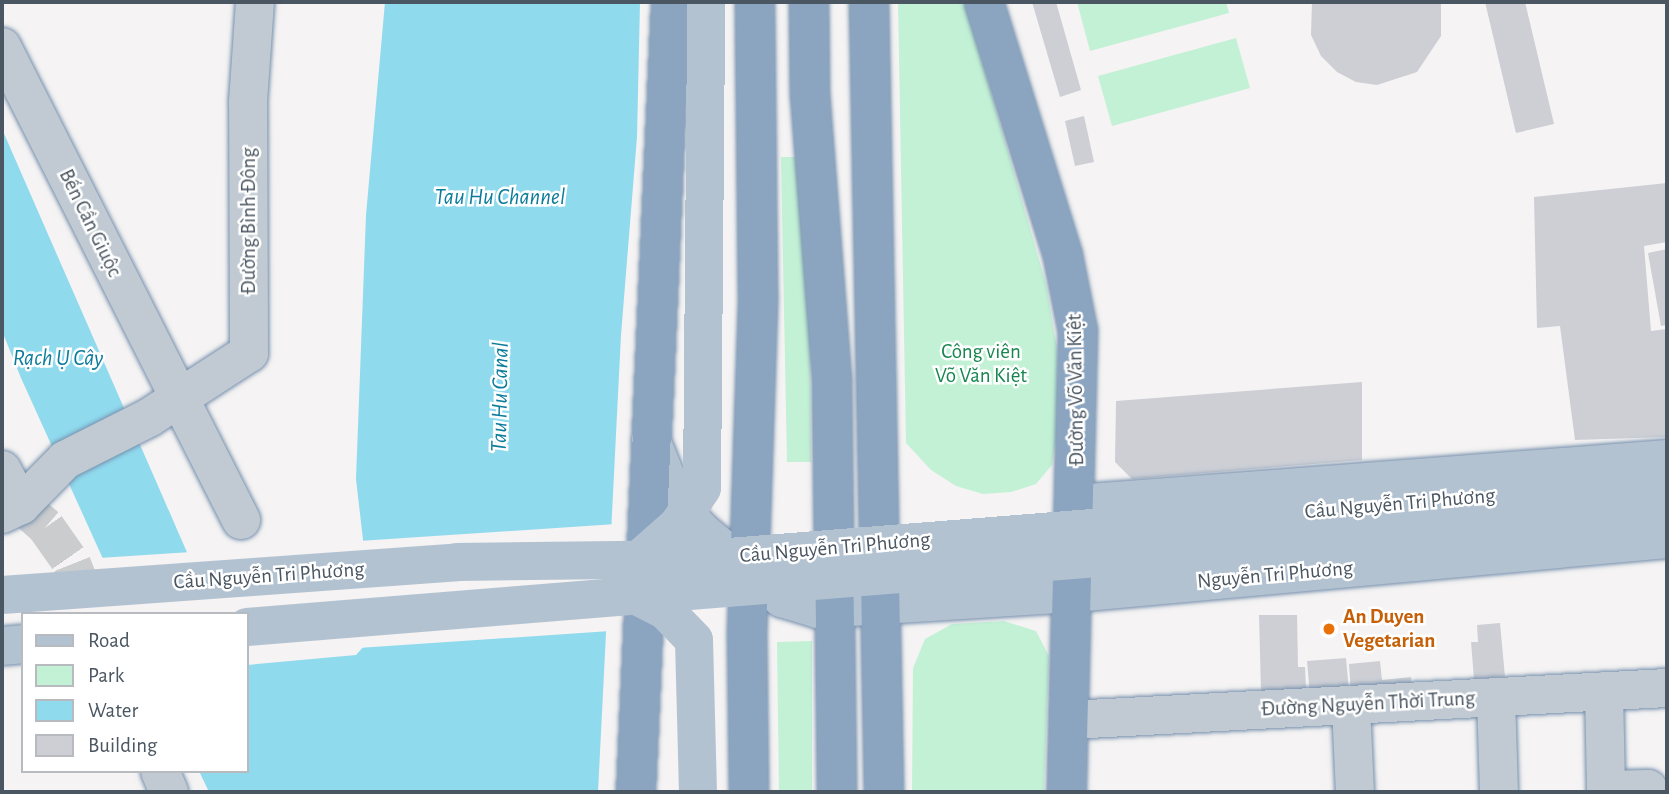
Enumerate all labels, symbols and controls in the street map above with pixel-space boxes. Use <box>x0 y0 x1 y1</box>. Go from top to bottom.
street label: Đường Bình Đông <box>236 148 262 294</box>
street label: Bến Cần Giuộc <box>53 165 127 281</box>
water label: Tau Hu Channel <box>435 184 565 212</box>
street label: Đường Võ Văn Kiệt <box>1062 314 1090 466</box>
park label: Công viên Võ Văn Kiệt <box>935 339 1027 389</box>
water label: Tau Hu Canal <box>486 342 516 452</box>
water label: Rạch Ụ Cây <box>13 345 103 373</box>
street label: Cầu Nguyễn Tri Phương <box>1304 483 1496 525</box>
street label: Cầu Nguyễn Tri Phương <box>739 527 931 569</box>
street label: Nguyễn Tri Phương <box>1196 556 1354 594</box>
street label: Cầu Nguyễn Tri Phương <box>173 557 365 595</box>
place label: An Duyen Vegetarian <box>1343 604 1435 654</box>
legend <box>21 612 248 773</box>
marker: An Duyen Vegetarian <box>1321 621 1337 637</box>
text: Road <box>88 630 130 651</box>
text: Park <box>88 665 124 686</box>
street label: Đường Nguyễn Thời Trung <box>1260 686 1476 722</box>
text: Water <box>88 700 138 721</box>
text: Building <box>88 735 157 756</box>

